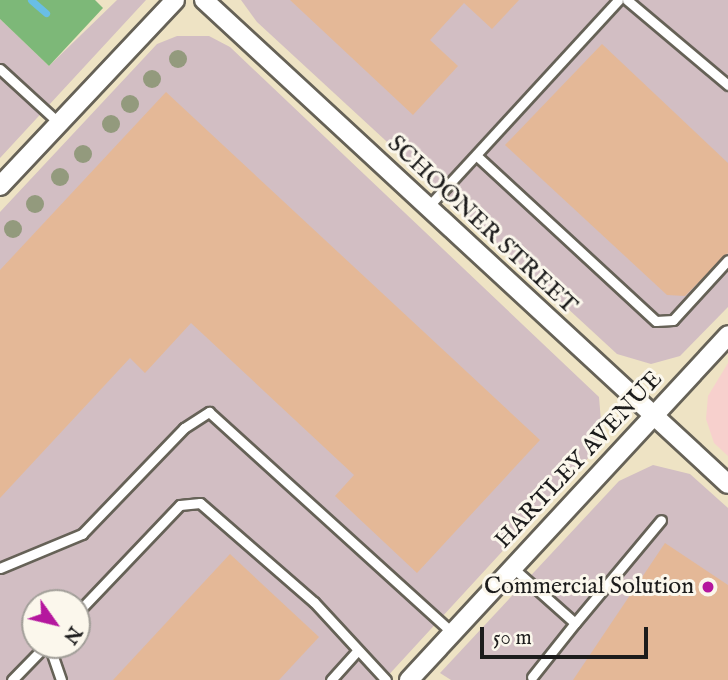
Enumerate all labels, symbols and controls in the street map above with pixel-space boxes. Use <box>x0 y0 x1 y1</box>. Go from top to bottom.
street label: SCHOONER STREET <box>381 130 583 320</box>
street label: HARTLEY AVENUE <box>489 365 669 555</box>
place label: Commercial Solution <box>484 573 694 601</box>
marker: Commercial Solution <box>700 579 716 595</box>
north arrow <box>21 589 91 659</box>
scale bar <box>483 614 651 658</box>
text: N <box>57 621 86 648</box>
text: 50 m <box>493 625 532 652</box>

